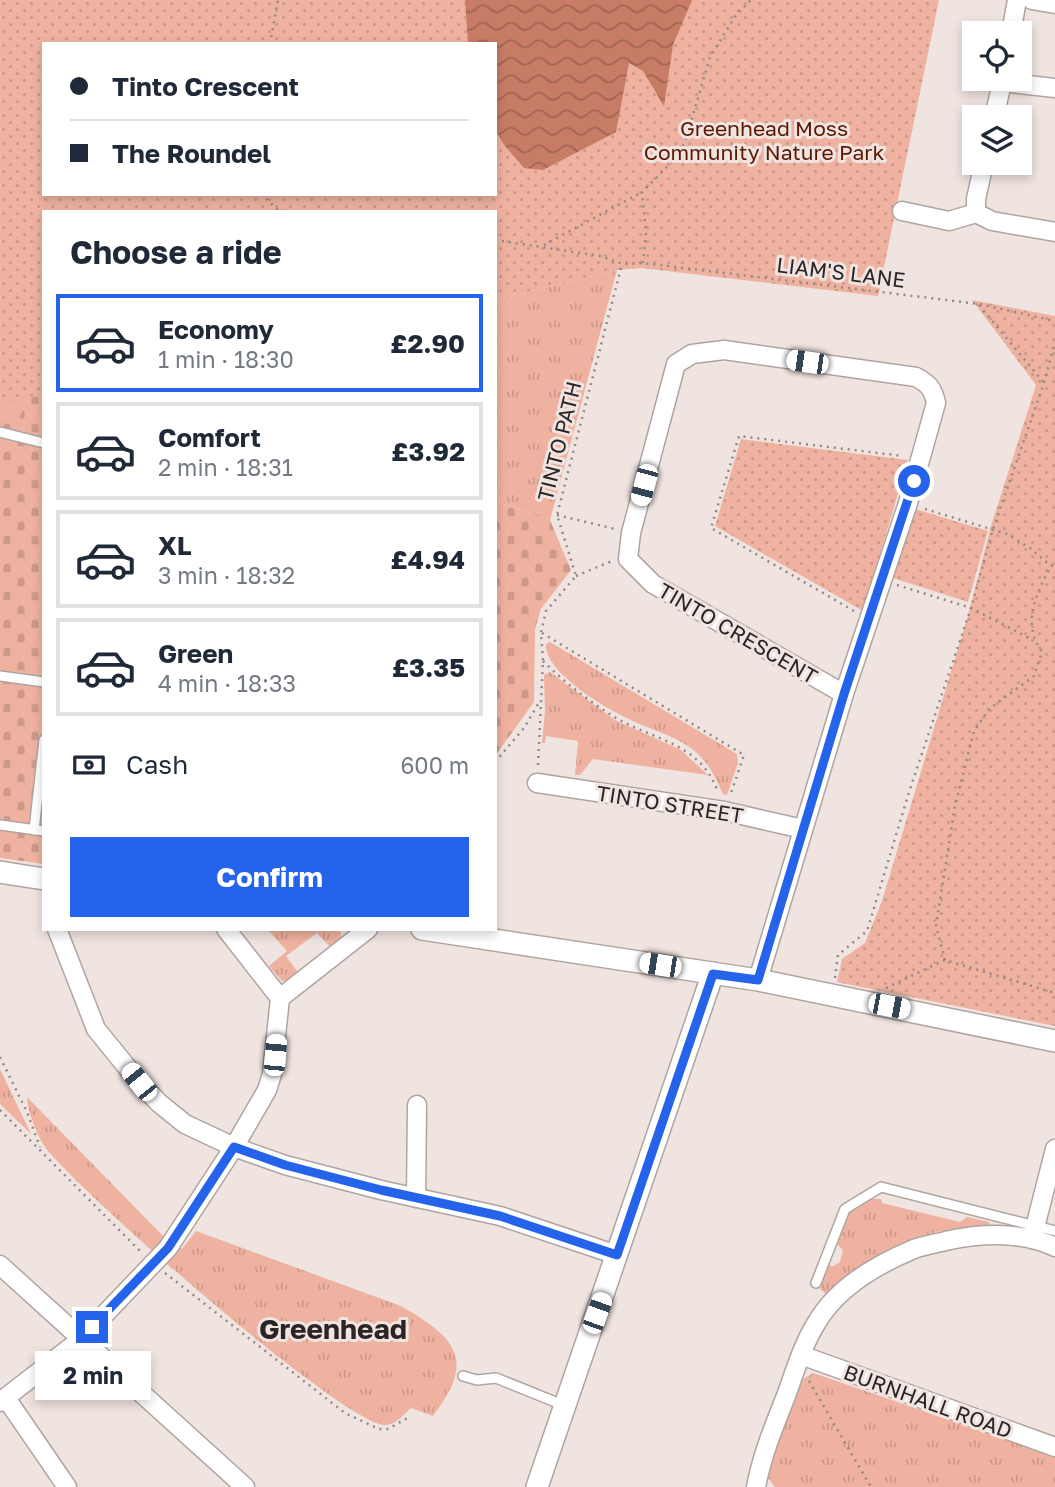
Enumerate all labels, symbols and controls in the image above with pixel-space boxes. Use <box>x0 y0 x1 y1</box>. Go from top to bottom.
map controls <box>962 21 1032 175</box>
button: locate <box>962 21 1032 91</box>
text: Tinto Crescent <box>112 71 299 102</box>
button: layers <box>962 105 1032 175</box>
park label: Greenhead Moss Community Nature Park <box>644 115 884 165</box>
text: The Roundel <box>112 138 271 169</box>
text: Choose a ride <box>70 233 282 271</box>
street label: LIAM'S LANE <box>775 251 907 293</box>
icon: car <box>74 312 137 375</box>
text: Economy <box>158 314 274 345</box>
text: £2.90 <box>390 328 465 359</box>
text: 1 min · 18:30 <box>158 345 294 373</box>
car <box>785 349 830 375</box>
street label: TINTO PATH <box>532 378 586 504</box>
icon: car <box>74 420 137 483</box>
text: Comfort <box>158 422 261 453</box>
text: £3.92 <box>391 436 465 467</box>
text: 2 min · 18:31 <box>158 453 293 481</box>
car <box>629 462 660 508</box>
route start <box>898 465 930 497</box>
icon: car <box>74 528 137 591</box>
text: XL <box>158 530 192 561</box>
text: £4.94 <box>391 544 465 575</box>
text: 3 min · 18:32 <box>158 561 295 589</box>
street label: TINTO CRESCENT <box>654 577 822 689</box>
icon: car <box>74 636 137 699</box>
text: Green <box>158 638 233 669</box>
text: £3.35 <box>392 652 465 683</box>
text: 4 min · 18:33 <box>158 669 296 697</box>
icon: cash <box>70 746 108 784</box>
text: Cash <box>126 749 188 780</box>
text: 600 m <box>400 751 469 779</box>
street label: TINTO STREET <box>595 780 745 828</box>
button: Confirm <box>70 837 469 917</box>
car <box>638 951 683 979</box>
car <box>867 992 912 1020</box>
car <box>263 1033 288 1077</box>
car <box>118 1059 161 1105</box>
car <box>580 1290 615 1336</box>
route end <box>76 1311 108 1343</box>
district label: Greenhead <box>259 1312 407 1345</box>
callout: 2 min <box>34 1352 150 1400</box>
street label: BURNHALL ROAD <box>840 1359 1016 1443</box>
text: 2 min <box>63 1361 123 1389</box>

